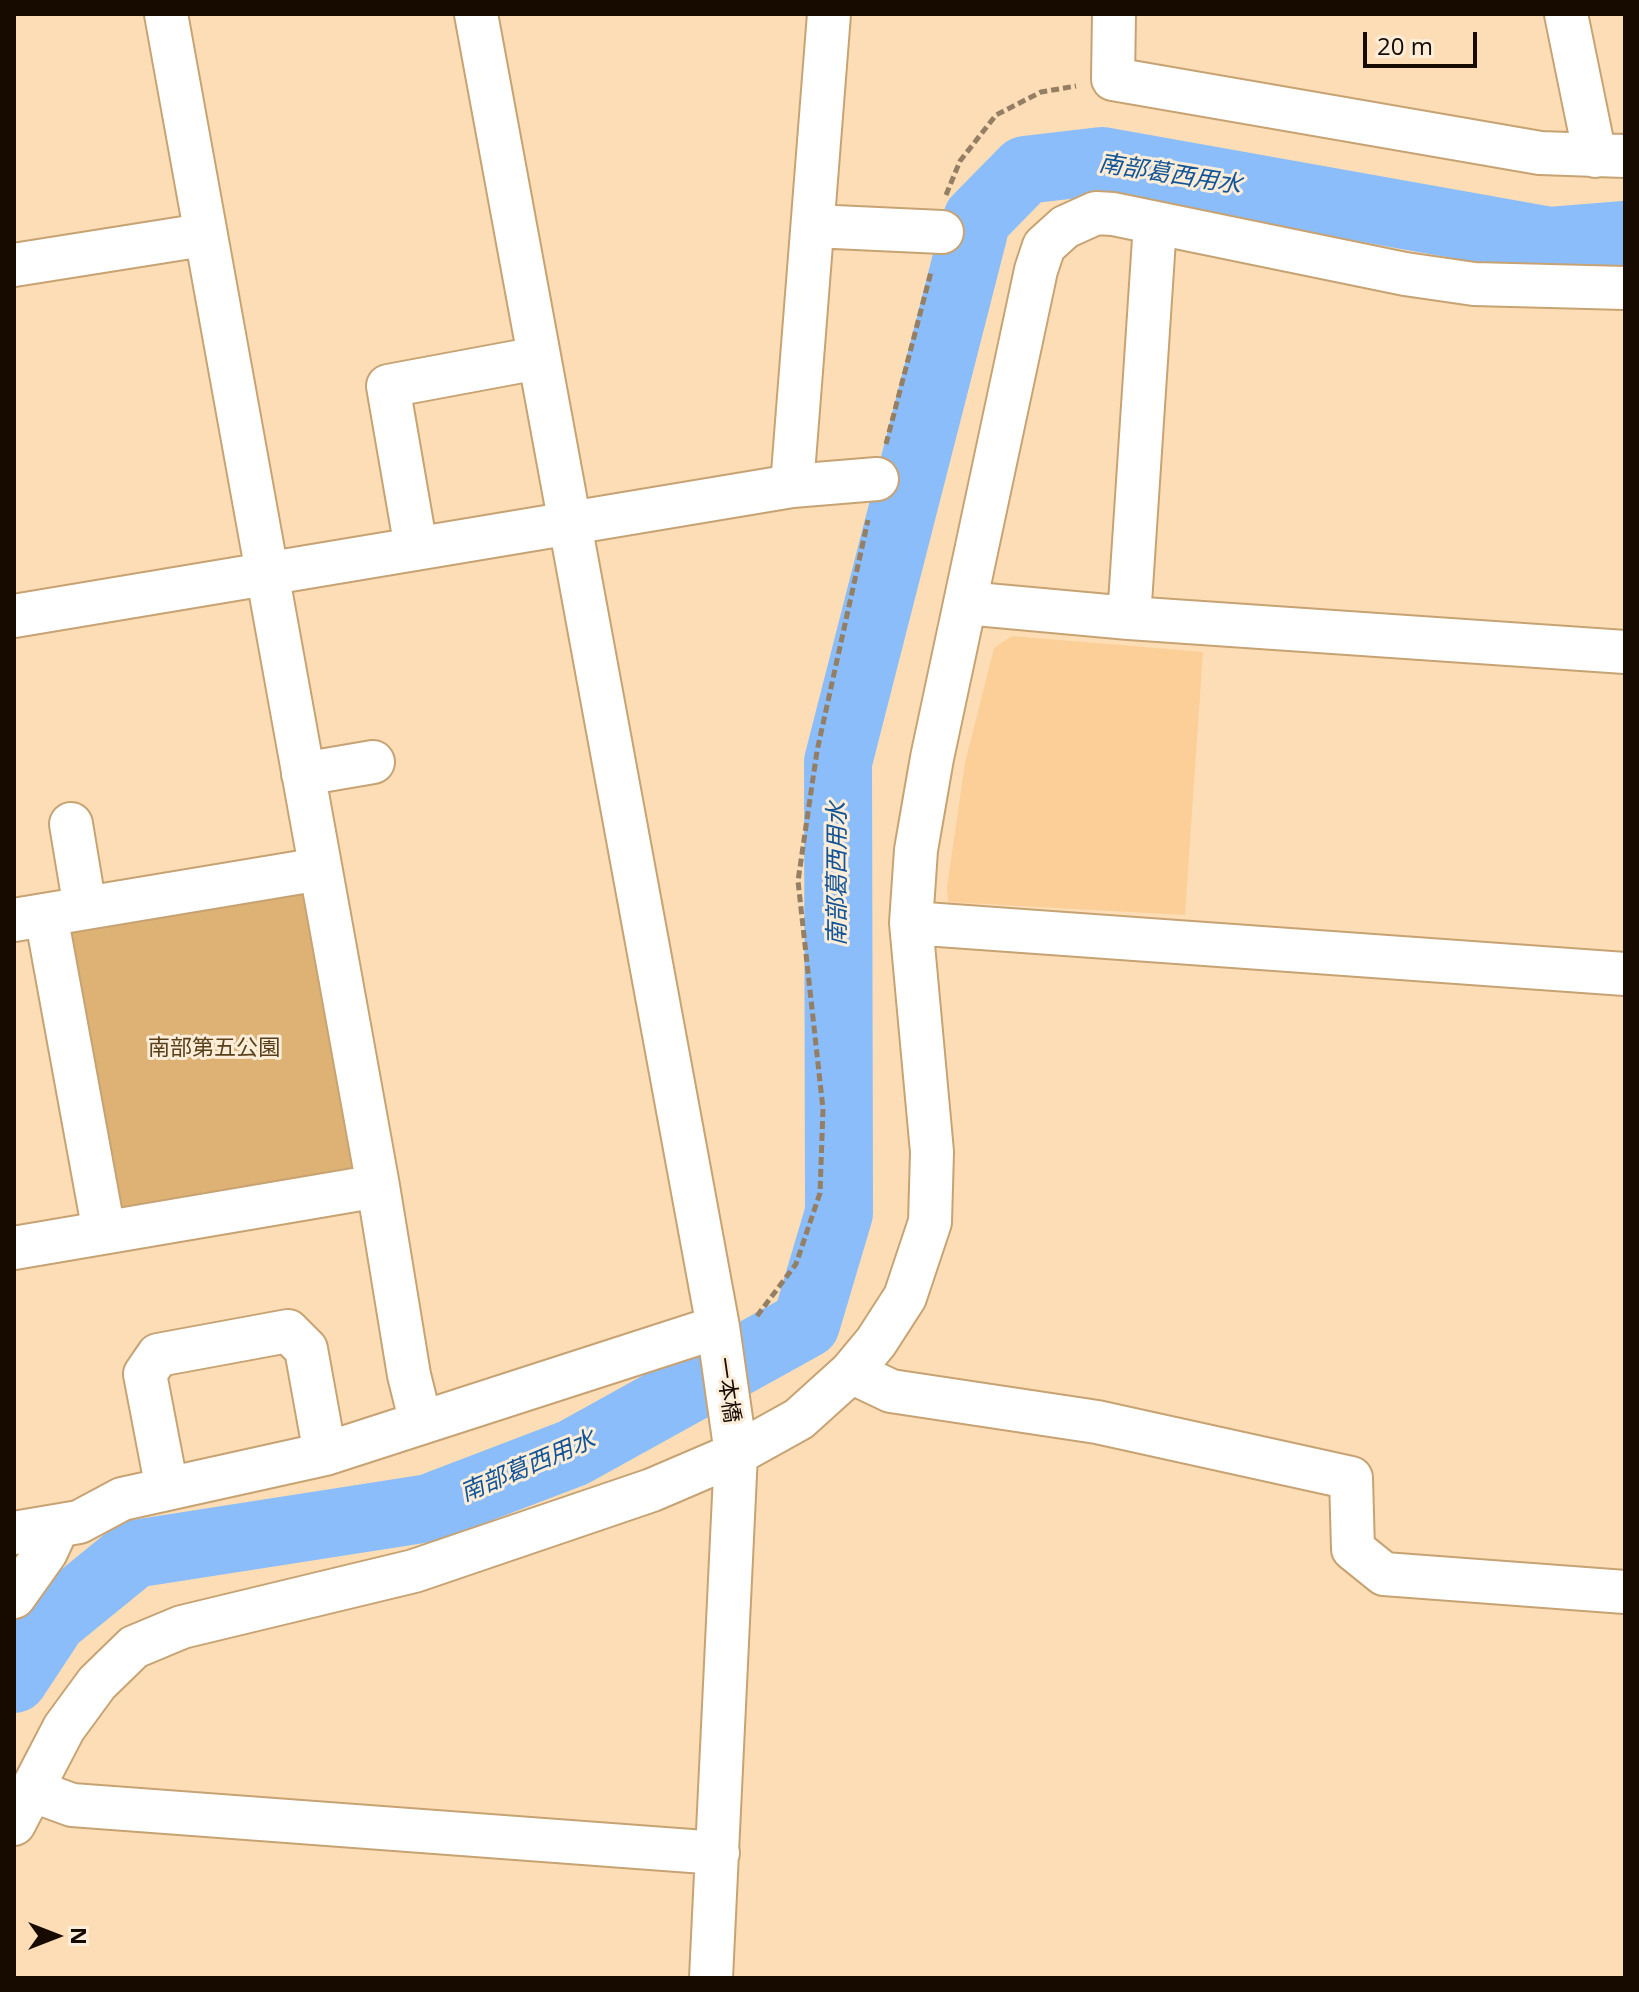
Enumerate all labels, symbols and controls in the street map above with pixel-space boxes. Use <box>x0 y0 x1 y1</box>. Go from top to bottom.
scale bar <box>1367 16 1481 66</box>
text: 20 m <box>1377 29 1433 62</box>
water label: 南部葛西用水 <box>1097 150 1243 200</box>
water label: 南部葛西用水 <box>824 802 852 946</box>
park label: 南部第五公園 <box>148 1036 280 1062</box>
street label: 一本橋 <box>709 1355 745 1425</box>
water label: 南部葛西用水 <box>456 1426 600 1508</box>
north arrow <box>16 1896 96 1976</box>
text: N <box>65 1927 95 1945</box>

